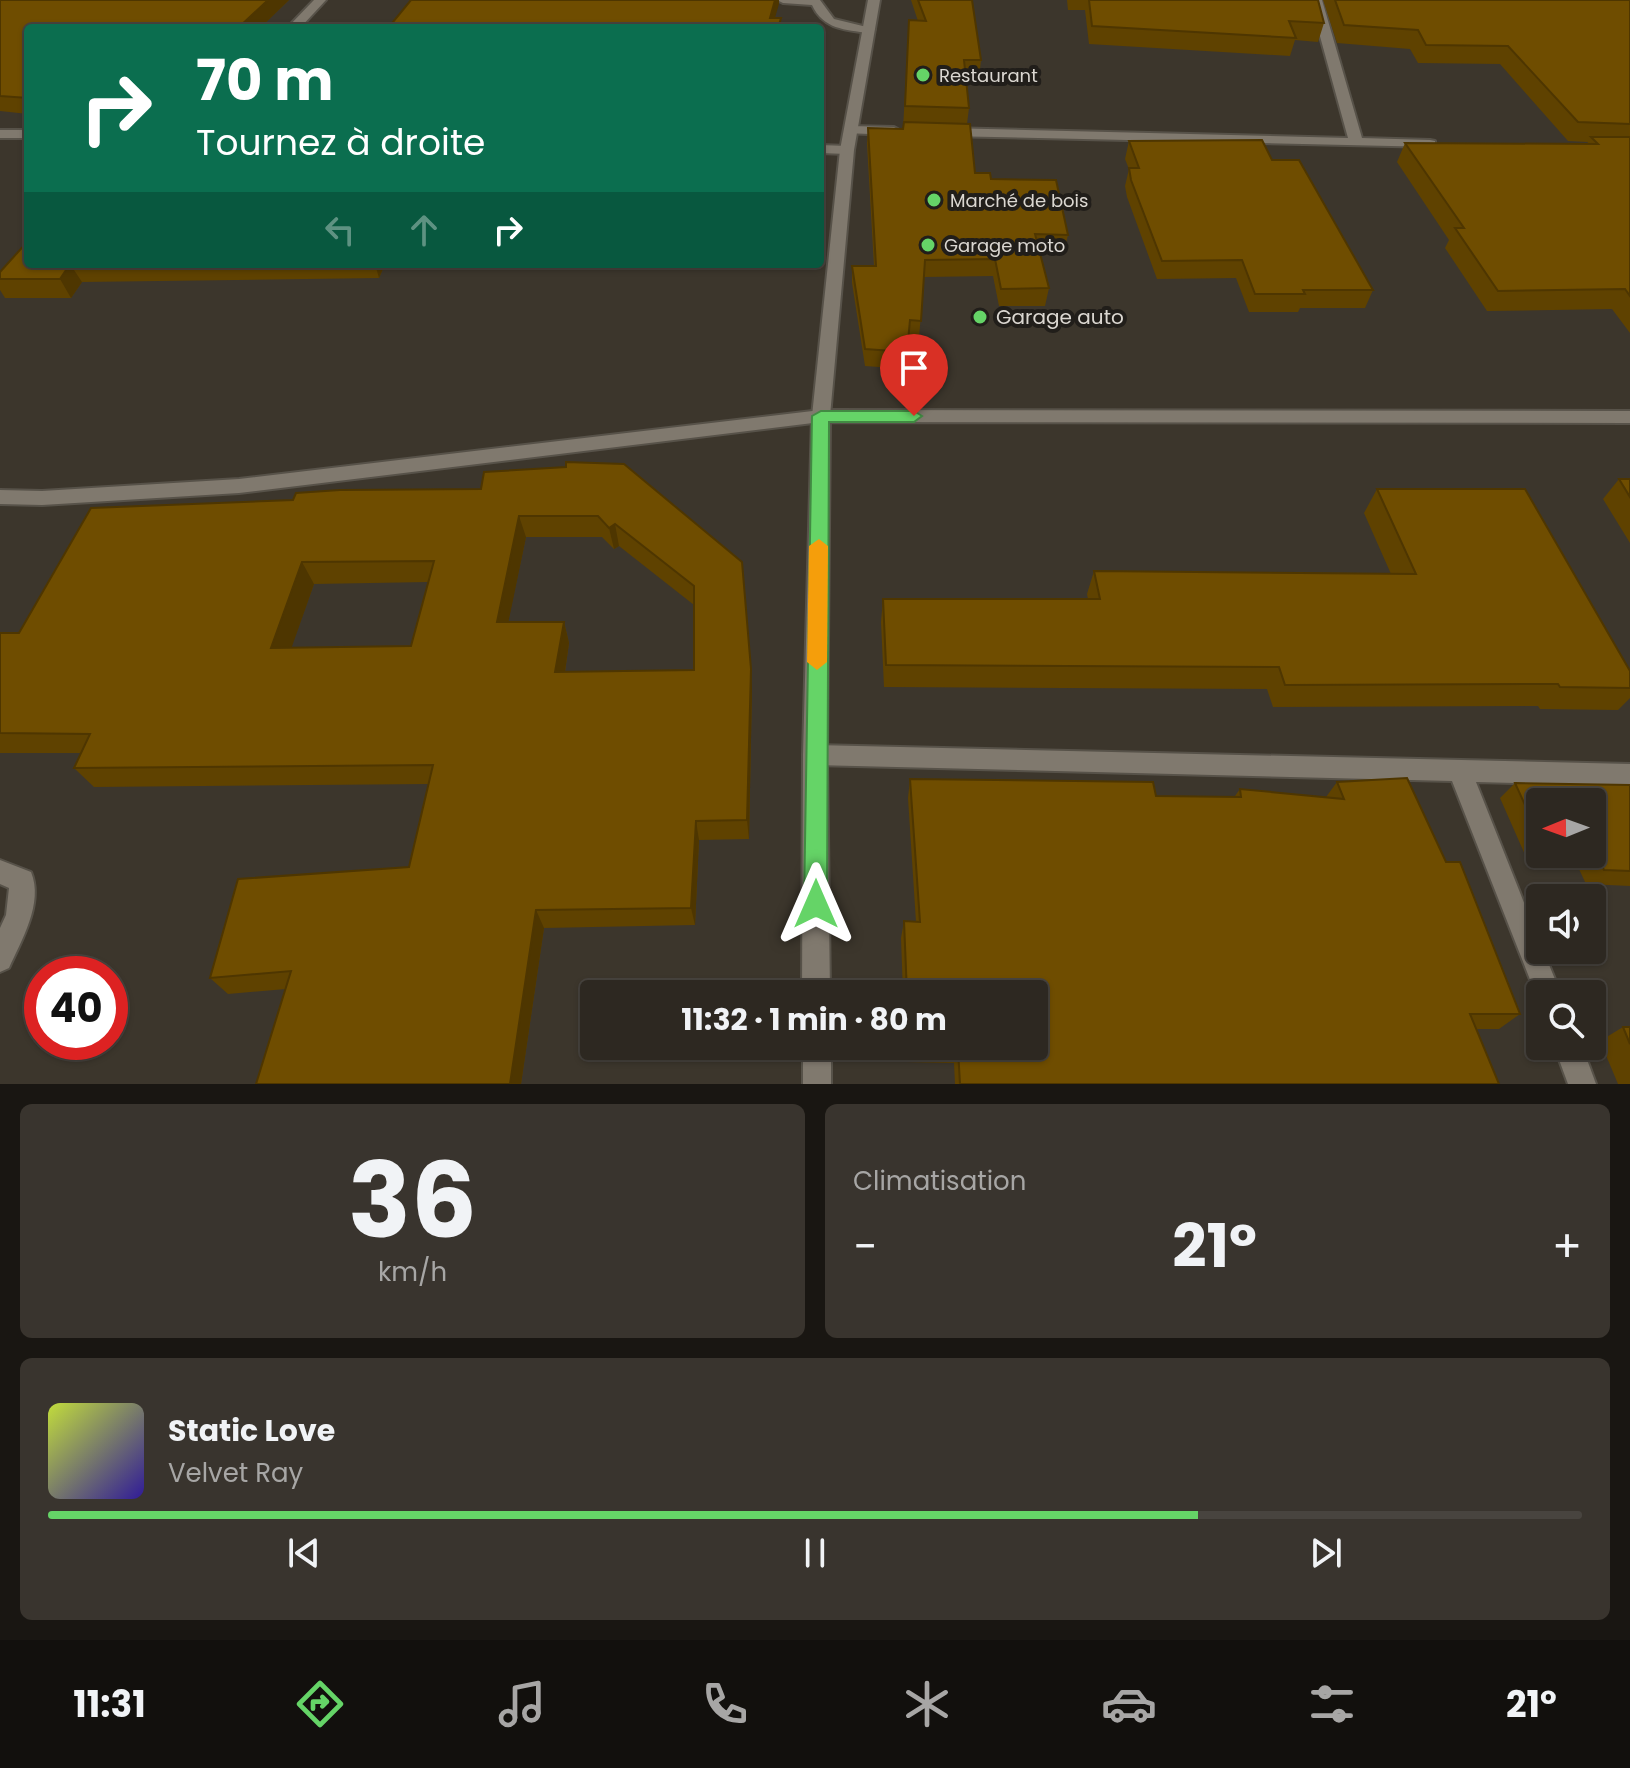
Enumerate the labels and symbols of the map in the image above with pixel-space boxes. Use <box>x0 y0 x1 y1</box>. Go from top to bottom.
place label: Restaurant <box>939 63 1038 88</box>
marker: Restaurant <box>914 66 932 84</box>
place label: Marché de bois <box>950 188 1088 213</box>
marker: Marché de bois <box>925 191 943 209</box>
place label: Garage moto <box>944 233 1065 258</box>
marker: Garage moto <box>919 236 937 254</box>
place label: Garage auto <box>996 303 1124 331</box>
marker: Garage auto <box>971 308 989 326</box>
pin <box>880 334 948 416</box>
north arrow <box>1526 788 1606 868</box>
position arrow <box>774 862 858 946</box>
speed limit sign: 40 <box>24 956 128 1060</box>

